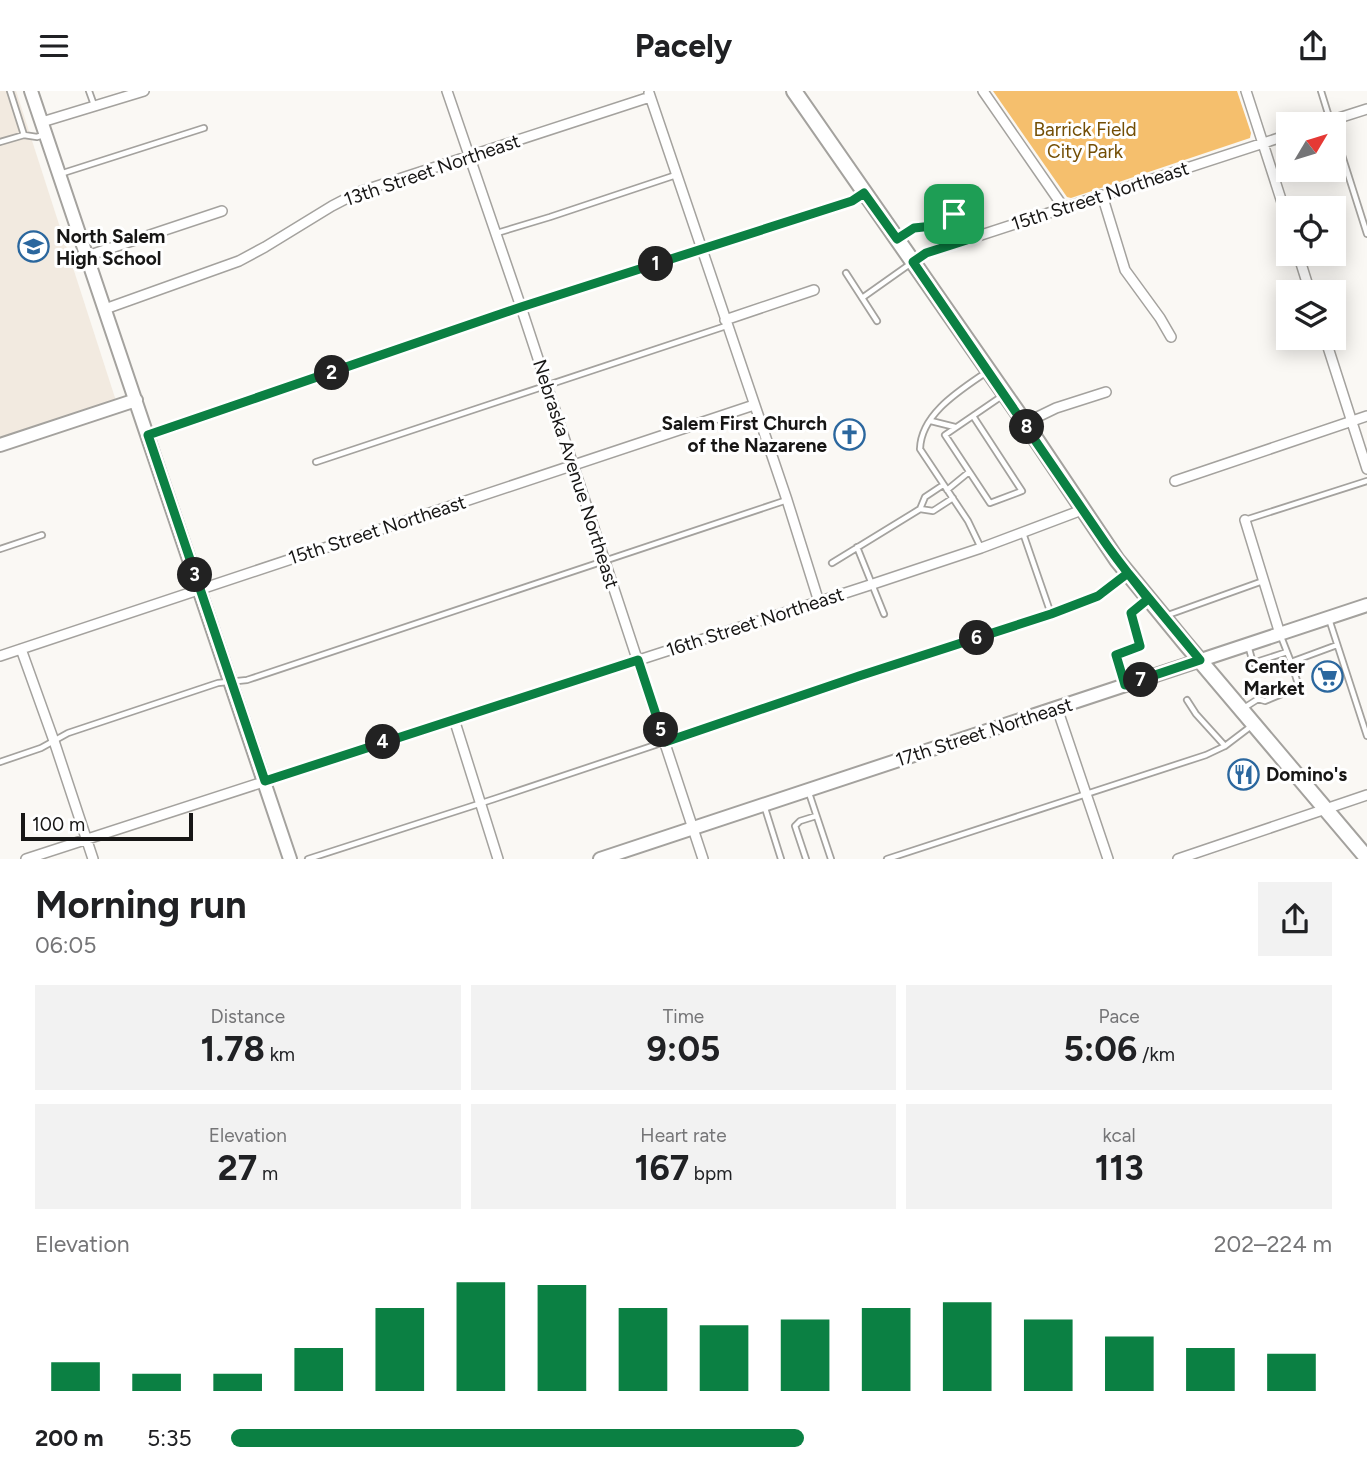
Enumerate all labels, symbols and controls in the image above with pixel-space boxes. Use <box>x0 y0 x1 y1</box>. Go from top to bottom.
icon: menu <box>35 27 73 65</box>
text: Pacely <box>635 27 732 65</box>
icon: share <box>1294 27 1332 65</box>
north arrow <box>1276 112 1346 182</box>
map controls <box>1276 112 1346 350</box>
park label: Barrick Field City Park <box>1033 118 1137 163</box>
street label: 13th Street Northeast <box>341 129 523 211</box>
street label: 15th Street Northeast <box>1008 156 1192 236</box>
pin <box>924 184 984 244</box>
icon: arrive <box>935 195 973 233</box>
button: locate <box>1276 196 1346 266</box>
place label: North Salem High School <box>56 225 165 270</box>
school or university icon: North Salem High School <box>16 230 50 264</box>
pin: 1 <box>638 247 674 281</box>
text: 1 <box>651 252 660 275</box>
button: layers <box>1276 280 1346 350</box>
pin: 2 <box>314 355 350 391</box>
street label: Nebraska Avenue Northeast <box>528 357 624 591</box>
text: 2 <box>326 361 337 384</box>
pin: 8 <box>1010 409 1044 445</box>
place label: Salem First Church of the Nazarene <box>662 412 827 457</box>
text: 8 <box>1021 415 1032 438</box>
church icon: Salem First Church of the Nazarene <box>833 417 867 451</box>
street label: 15th Street Northeast <box>285 490 469 570</box>
pin: 3 <box>178 557 212 593</box>
text: 3 <box>189 563 200 586</box>
street label: 16th Street Northeast <box>663 582 847 662</box>
pin: 6 <box>960 621 995 655</box>
text: 6 <box>971 626 982 649</box>
place label: Center Market <box>1243 655 1305 700</box>
supermarket icon: Center Market <box>1311 660 1345 694</box>
pin: 7 <box>1124 663 1158 697</box>
text: 7 <box>1135 668 1146 691</box>
street label: 17th Street Northeast <box>893 693 1075 771</box>
pin: 5 <box>644 713 678 747</box>
text: 5 <box>655 718 666 741</box>
pin: 4 <box>366 725 400 759</box>
text: 4 <box>376 730 389 753</box>
restaurant icon: Domino's <box>1226 757 1260 791</box>
place label: Domino's <box>1266 763 1347 786</box>
scale bar <box>21 809 192 841</box>
text: 100 m <box>32 813 85 836</box>
text: Morning run <box>35 882 247 928</box>
button: share <box>1258 882 1332 956</box>
text: 06:05 <box>35 931 97 959</box>
text: Distance <box>211 1005 285 1028</box>
text: Time <box>663 1005 704 1028</box>
text: Pace <box>1099 1005 1140 1028</box>
text: 1.78 <box>201 1028 265 1070</box>
text: 9:05 <box>647 1028 720 1070</box>
text: 5:06 <box>1063 1028 1137 1070</box>
text: km <box>265 1043 295 1066</box>
text: /km <box>1137 1043 1175 1066</box>
text: Elevation <box>209 1124 287 1147</box>
text: Heart rate <box>640 1124 727 1147</box>
text: kcal <box>1103 1124 1136 1147</box>
text: 27 <box>218 1147 257 1189</box>
text: 167 <box>635 1147 689 1189</box>
text: 113 <box>1095 1147 1144 1189</box>
text: m <box>257 1162 278 1185</box>
text: bpm <box>689 1162 732 1185</box>
text: Elevation <box>35 1230 130 1258</box>
text: 202–224 m <box>1214 1230 1332 1258</box>
text: 200 m <box>35 1424 104 1452</box>
text: 5:35 <box>147 1424 192 1452</box>

